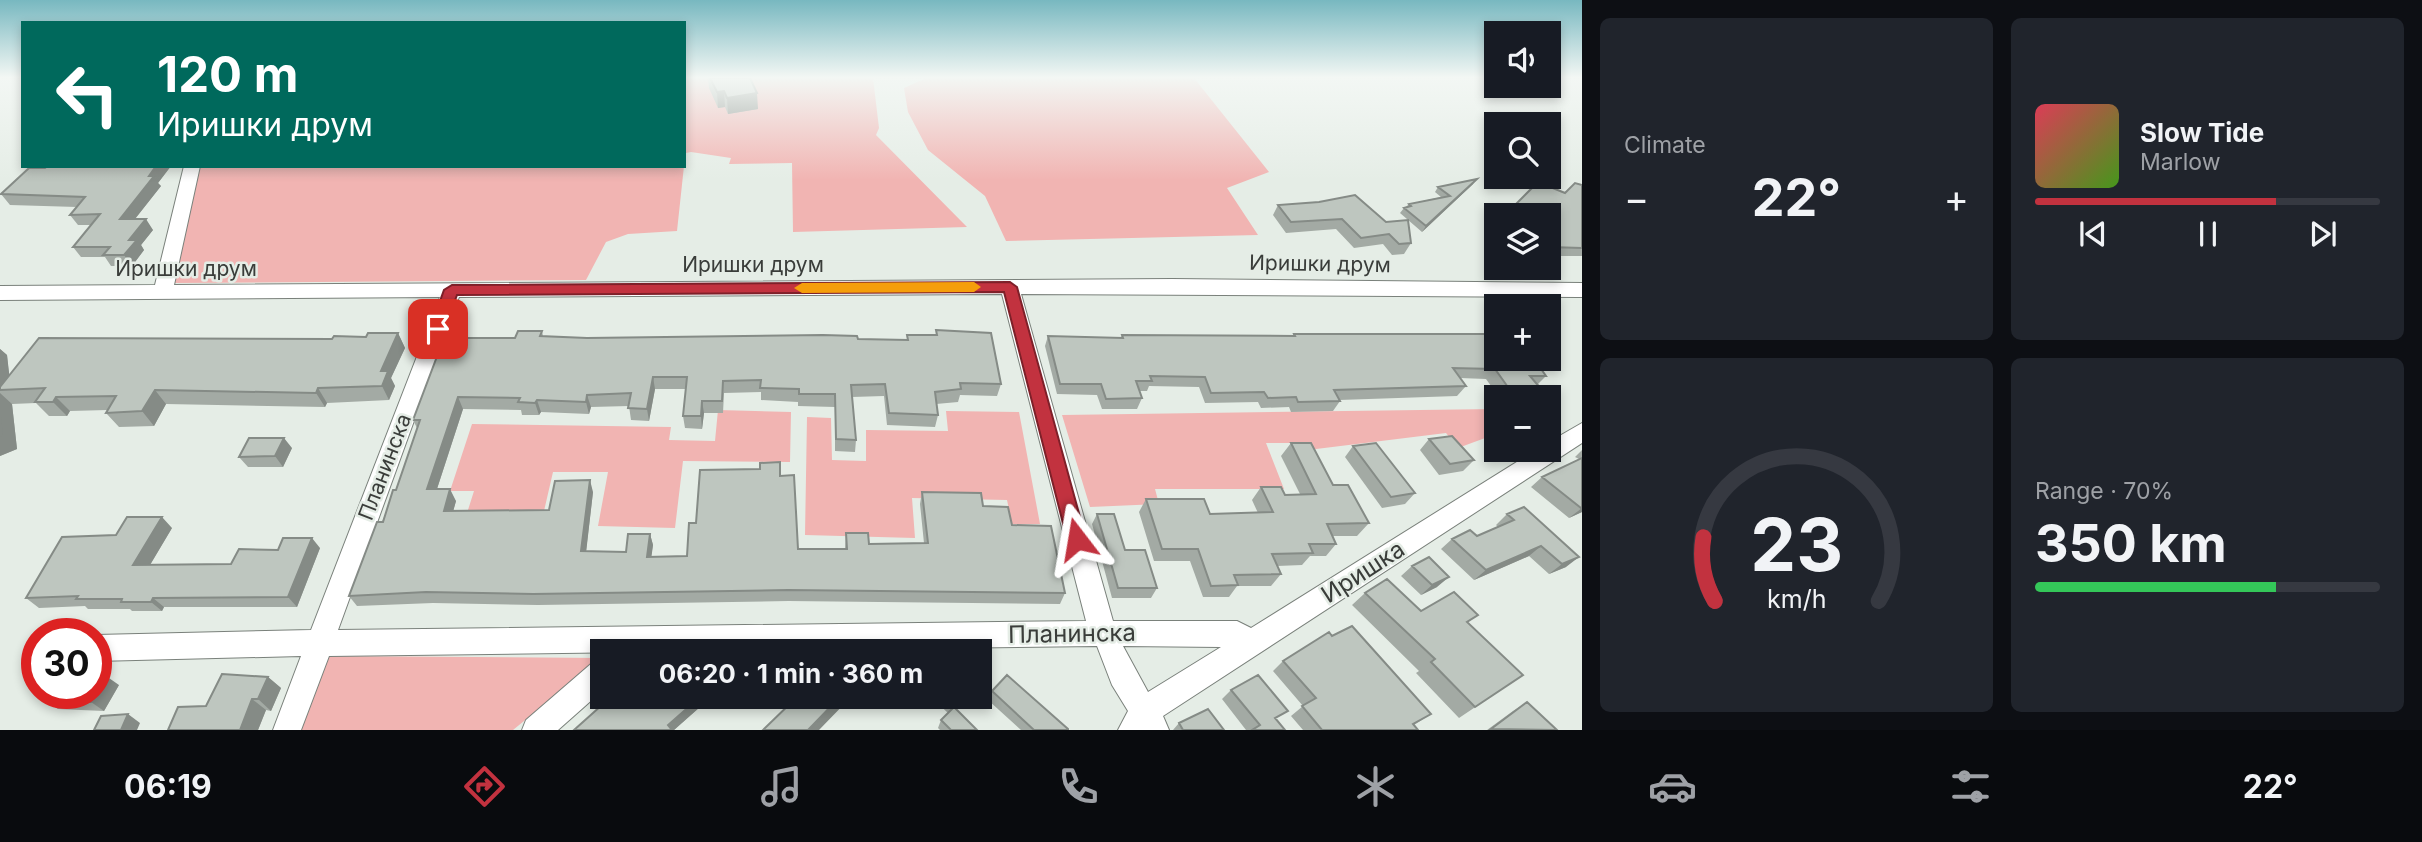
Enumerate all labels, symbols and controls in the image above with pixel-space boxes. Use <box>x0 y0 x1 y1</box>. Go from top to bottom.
map controls <box>1484 21 1561 462</box>
button: sound <box>1484 21 1561 98</box>
text: 120 m <box>157 45 298 104</box>
icon: left <box>42 49 133 140</box>
text: Иришки друм <box>157 105 373 144</box>
button: search <box>1484 112 1561 189</box>
text: Slow Tide <box>2140 117 2264 148</box>
text: Climate <box>1624 131 1706 159</box>
text: Marlow <box>2140 148 2220 176</box>
text: 22° <box>1752 166 1841 229</box>
text: − <box>1624 175 1649 221</box>
text: + <box>1944 175 1969 221</box>
button: layers <box>1484 203 1561 280</box>
icon: previous <box>2074 215 2112 253</box>
icon: pause <box>2189 215 2227 253</box>
icon: next <box>2304 215 2342 253</box>
street label: Иришки друм <box>1249 250 1391 277</box>
street label: Иришки друм <box>682 252 824 277</box>
street label: Иришки друм <box>115 256 257 281</box>
button: + <box>1484 294 1561 371</box>
pin <box>408 299 468 359</box>
icon: arrive <box>419 310 457 348</box>
button: − <box>1484 385 1561 462</box>
street label: Планинска <box>353 410 416 524</box>
text: Range · 70% <box>2035 477 2173 505</box>
text: 23 <box>1750 500 1843 589</box>
position arrow <box>1040 502 1114 576</box>
text: 350 km <box>2035 512 2227 575</box>
street label: Иришка <box>1316 534 1410 609</box>
text: km/h <box>1767 584 1826 614</box>
speed limit sign: 30 <box>21 618 112 709</box>
street label: Планинска <box>1008 618 1136 649</box>
text: 06:20 · 1 min · 360 m <box>659 658 923 689</box>
icon: directions <box>460 762 509 811</box>
icon: music <box>757 762 806 811</box>
icon: phone <box>1054 762 1103 811</box>
icon: climate <box>1351 762 1400 811</box>
icon: car <box>1648 762 1697 811</box>
icon: filters <box>1946 762 1995 811</box>
text: 06:19 <box>124 767 212 806</box>
text: 22° <box>2243 767 2298 806</box>

